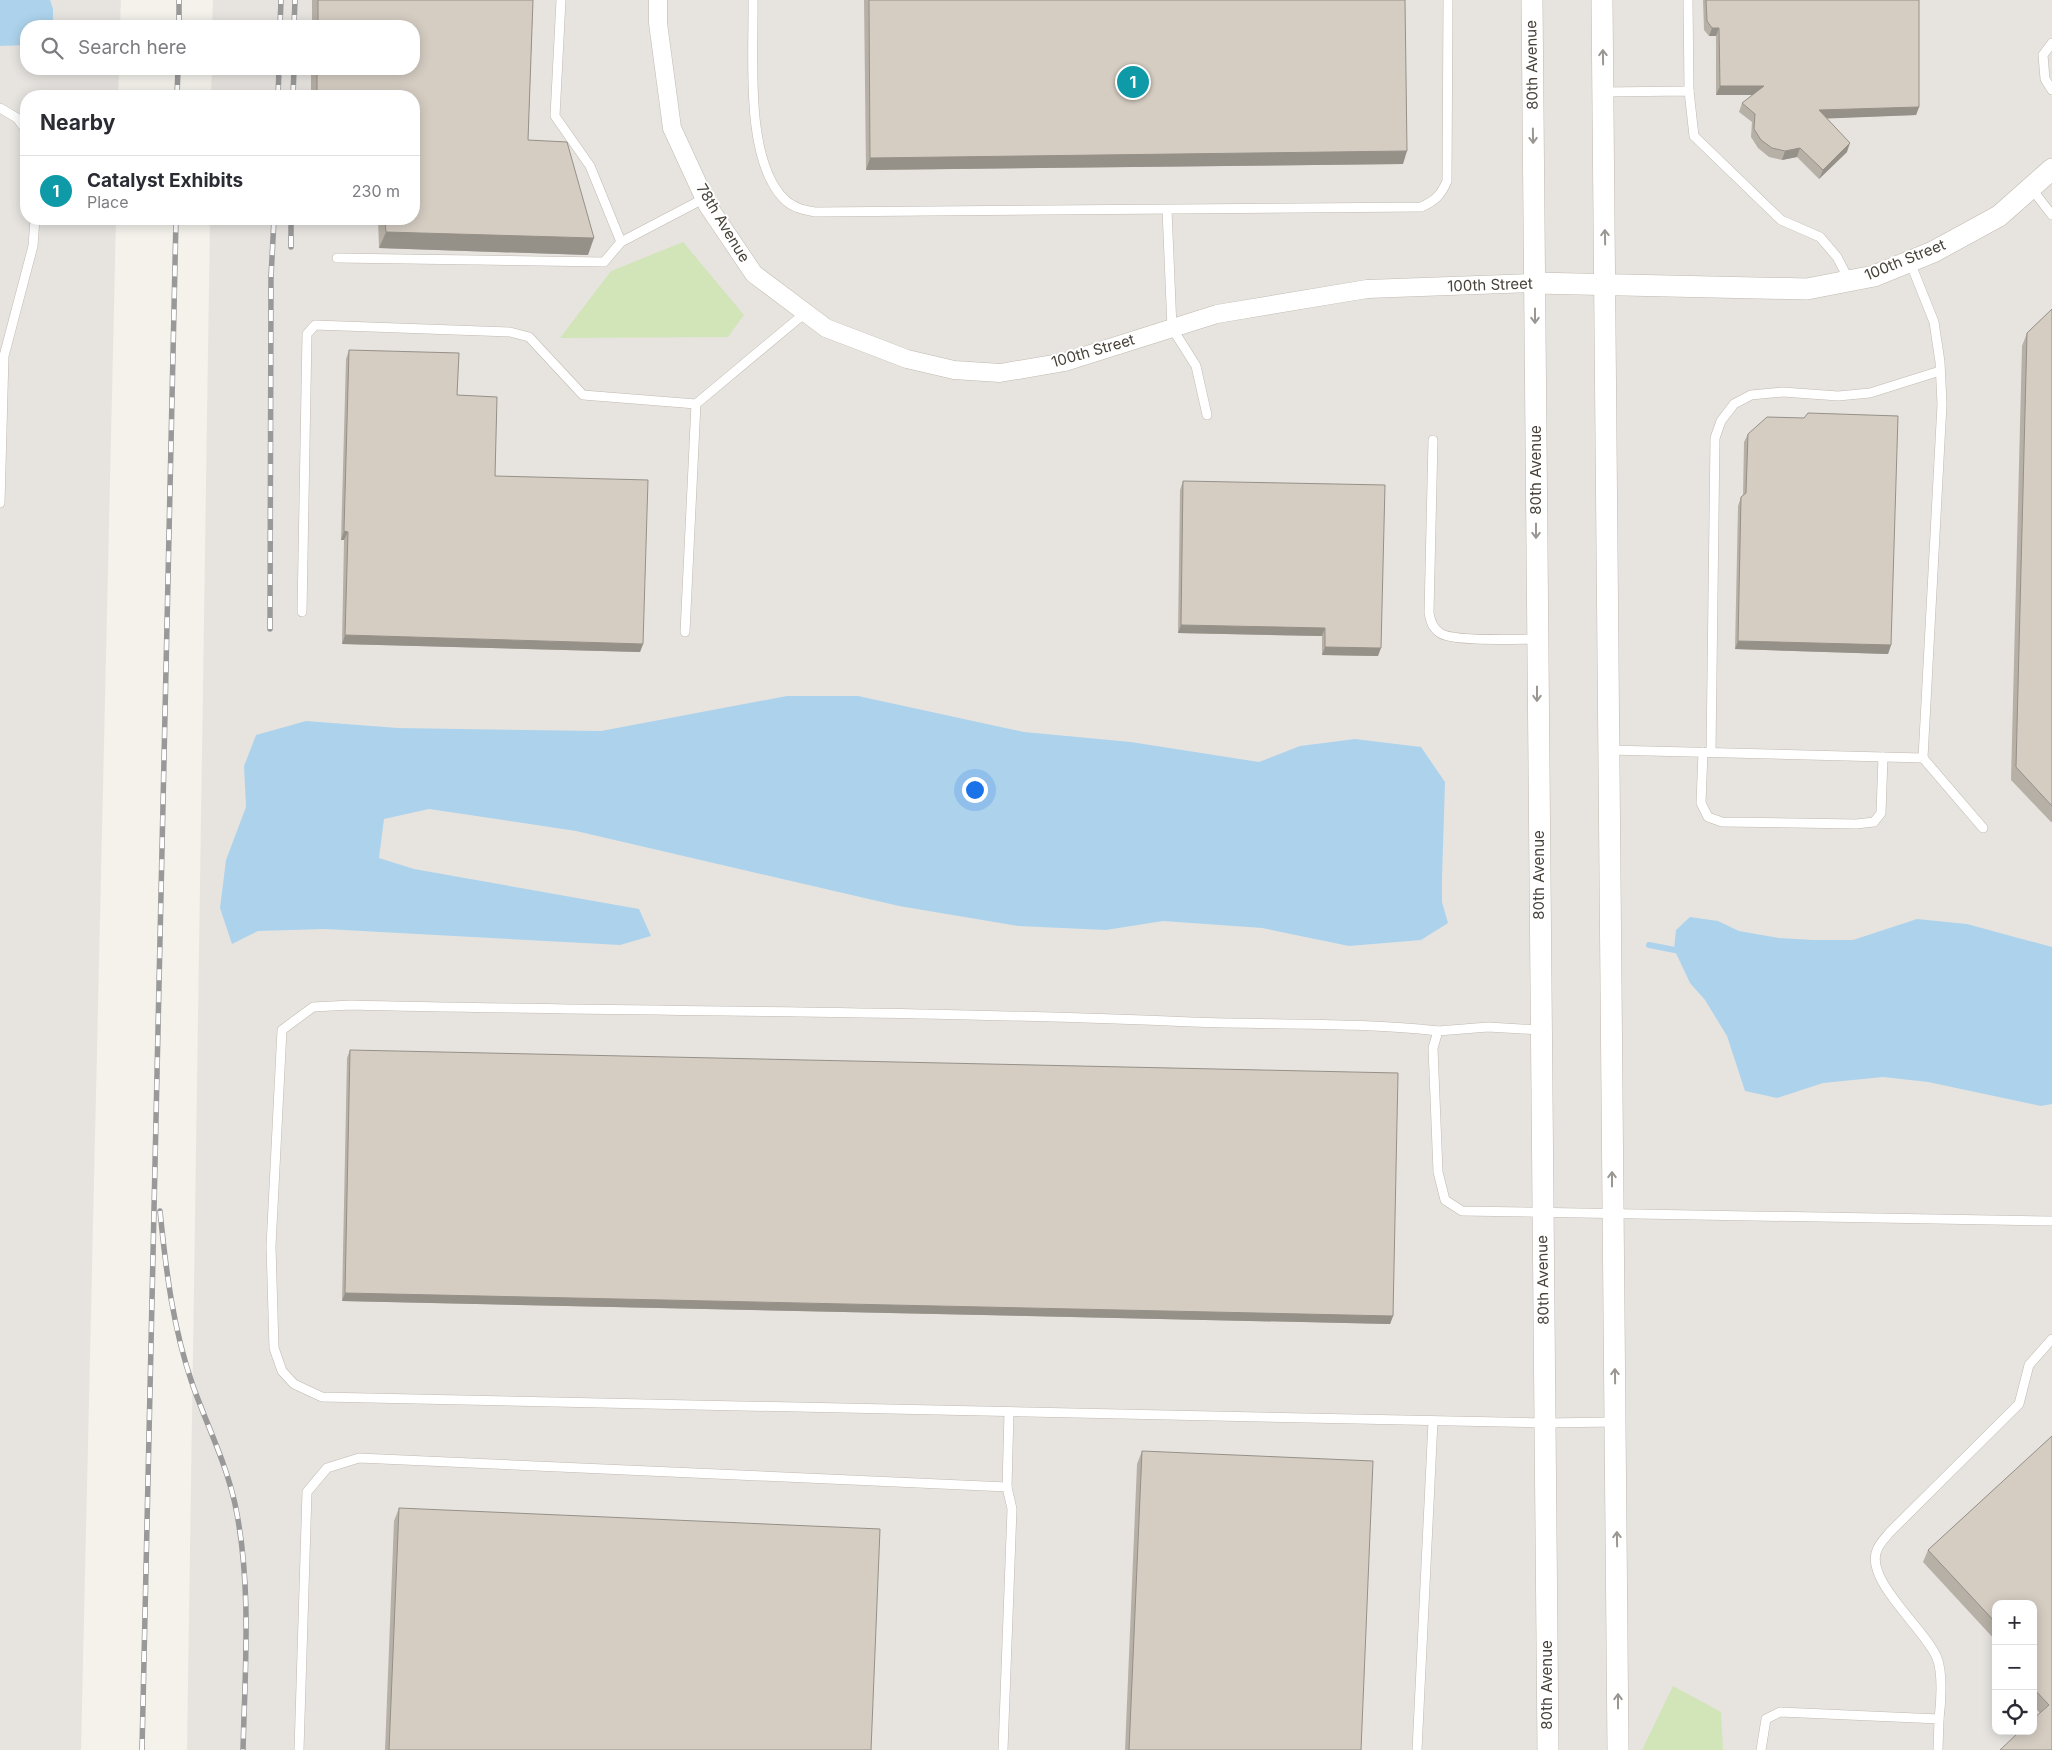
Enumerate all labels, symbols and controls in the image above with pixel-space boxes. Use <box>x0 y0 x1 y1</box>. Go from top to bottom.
search box <box>20 20 420 75</box>
street label: 80th Avenue <box>1521 20 1542 110</box>
icon: search <box>38 34 66 62</box>
text: Search here <box>78 36 187 59</box>
one-way arrow <box>1598 49 1608 66</box>
pin: 1 <box>1117 63 1149 101</box>
text: Nearby <box>40 110 115 135</box>
one-way arrow <box>1528 128 1538 144</box>
text: Catalyst Exhibits <box>87 169 243 192</box>
street label: 78th Avenue <box>693 180 754 265</box>
text: 1 <box>53 181 59 201</box>
text: 230 m <box>352 181 400 201</box>
text: Place <box>87 192 129 212</box>
one-way arrow <box>1600 229 1610 246</box>
street label: 100th Street <box>1862 235 1948 284</box>
street label: 100th Street <box>1447 274 1533 295</box>
one-way arrow <box>1530 308 1540 324</box>
street label: 100th Street <box>1049 330 1137 371</box>
street label: 80th Avenue <box>1526 425 1545 515</box>
one-way arrow <box>1531 522 1541 539</box>
one-way arrow <box>1532 685 1542 701</box>
your location <box>962 777 988 803</box>
street label: 80th Avenue <box>1529 830 1548 920</box>
one-way arrow <box>1607 1171 1617 1188</box>
street label: 80th Avenue <box>1532 1235 1553 1325</box>
one-way arrow <box>1610 1369 1620 1385</box>
one-way arrow <box>1612 1531 1622 1548</box>
map controls <box>1992 1600 2037 1735</box>
button: + <box>1992 1600 2037 1645</box>
street label: 80th Avenue <box>1537 1640 1556 1730</box>
button: − <box>1992 1645 2037 1690</box>
button: locate <box>1992 1690 2037 1735</box>
one-way arrow <box>1613 1694 1623 1710</box>

